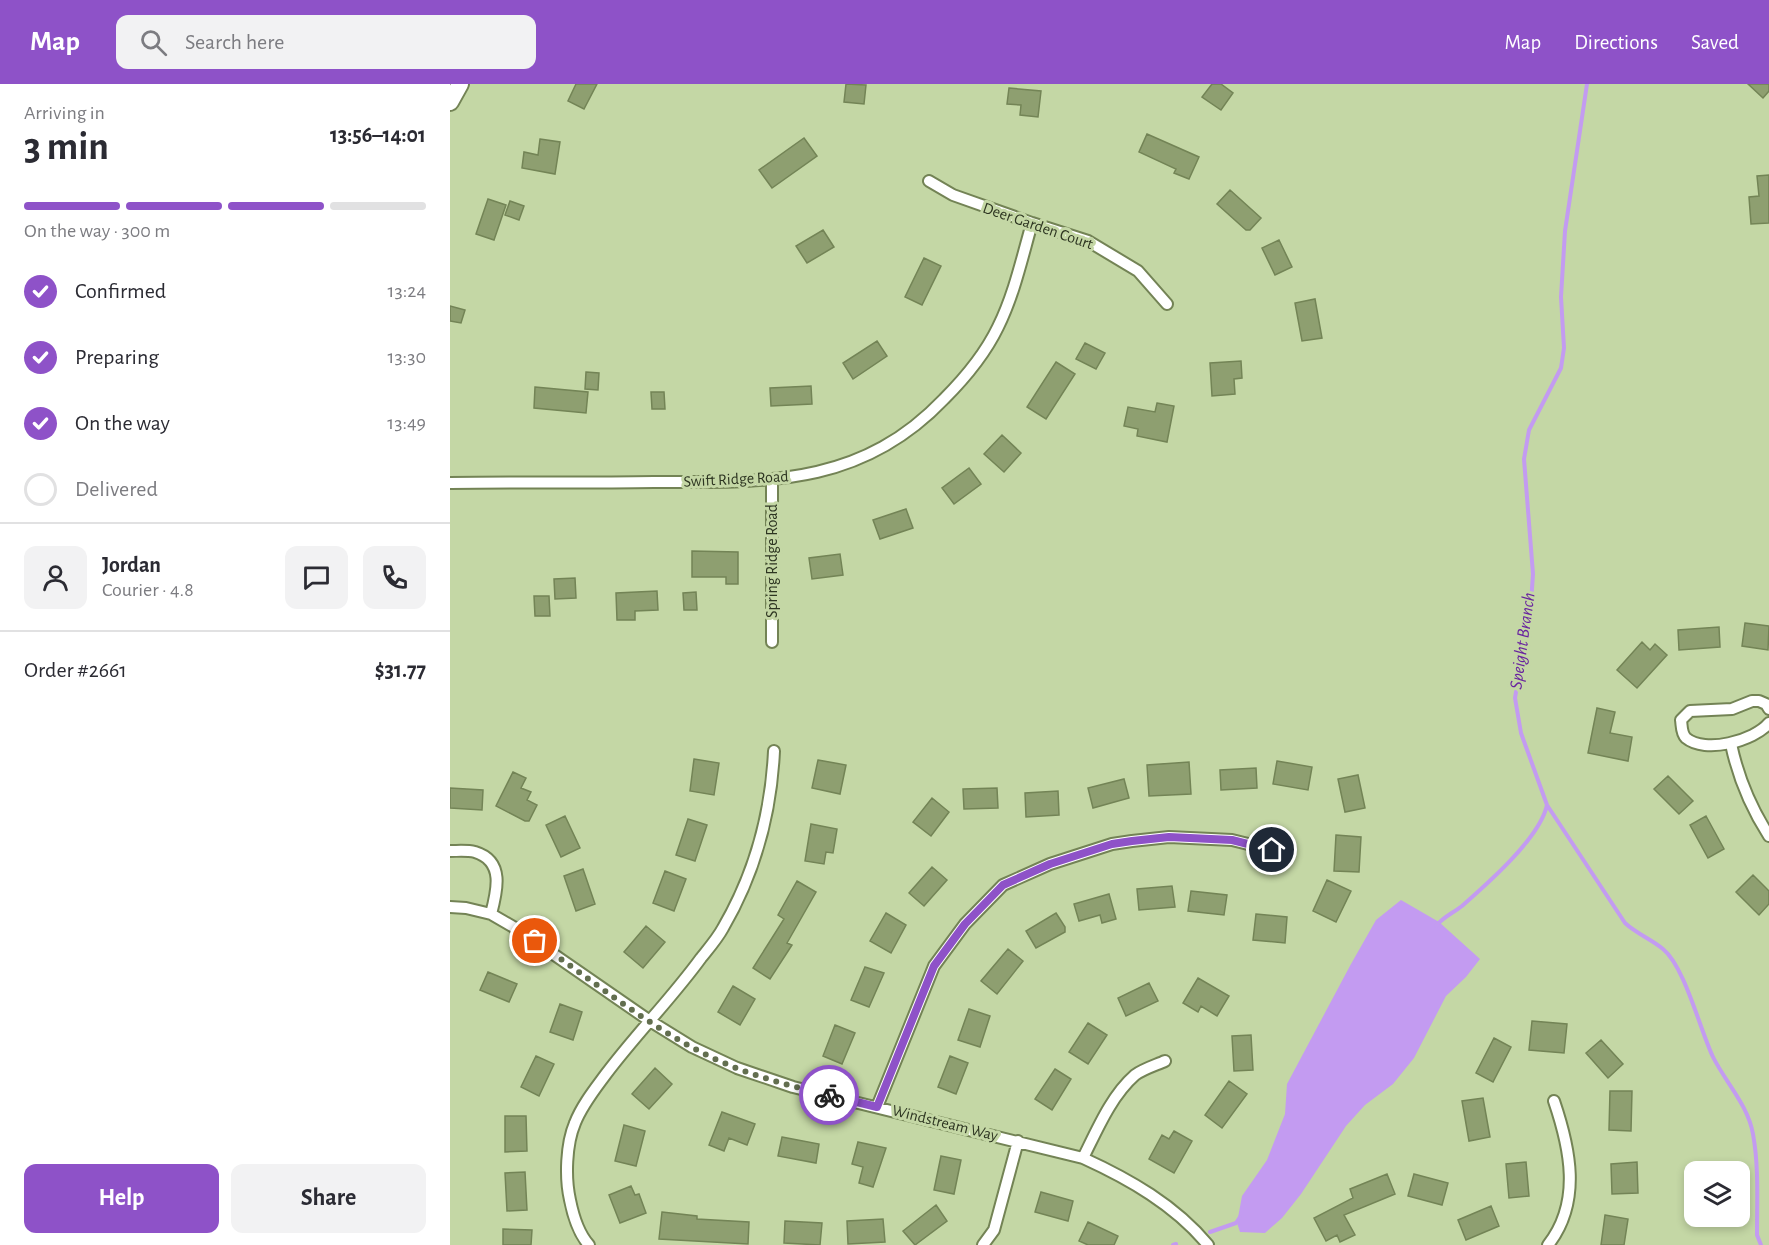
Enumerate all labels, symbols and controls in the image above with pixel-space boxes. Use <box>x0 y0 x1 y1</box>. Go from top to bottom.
search box <box>116 15 536 69</box>
icon: search <box>137 26 170 59</box>
text: Map <box>30 28 80 56</box>
text: Search here <box>185 31 284 53</box>
text: Map <box>1505 32 1541 53</box>
text: Directions <box>1574 32 1658 53</box>
text: Saved <box>1691 32 1739 53</box>
text: Arriving in <box>24 103 105 123</box>
text: 13:56–14:01 <box>330 124 426 146</box>
text: 3 min <box>24 128 109 167</box>
street label: Deer Garden Court <box>981 200 1095 252</box>
text: On the way · 300 m <box>24 221 170 241</box>
icon: check <box>24 275 57 308</box>
text: Confirmed <box>75 280 166 302</box>
text: 13:24 <box>388 281 426 301</box>
icon: check <box>24 341 57 374</box>
text: Preparing <box>75 346 159 368</box>
text: 13:30 <box>388 347 426 367</box>
icon: check <box>24 407 57 440</box>
text: On the way <box>75 412 170 434</box>
text: 13:49 <box>387 413 426 433</box>
street label: Swift Ridge Road <box>683 468 789 490</box>
text: Delivered <box>75 478 158 500</box>
street label: Spring Ridge Road <box>764 504 780 618</box>
button: person <box>24 546 87 609</box>
button: chat <box>285 546 348 609</box>
button: phone <box>363 546 426 609</box>
text: Jordan <box>102 554 161 576</box>
text: Courier · 4.8 <box>102 580 194 600</box>
water label: Speight Branch <box>1507 592 1539 690</box>
text: Order #2661 <box>24 659 127 681</box>
text: $31.77 <box>375 659 426 681</box>
pin <box>1246 824 1297 875</box>
icon: home <box>1255 833 1288 866</box>
pin <box>509 915 560 966</box>
icon: bag <box>518 924 551 957</box>
courier <box>799 1065 859 1125</box>
icon: bike <box>813 1079 846 1112</box>
street label: Windstream Way <box>890 1102 1000 1145</box>
map controls <box>1684 1161 1750 1227</box>
button: layers <box>1684 1161 1750 1227</box>
button: Help <box>24 1164 219 1233</box>
button: Share <box>231 1164 426 1233</box>

